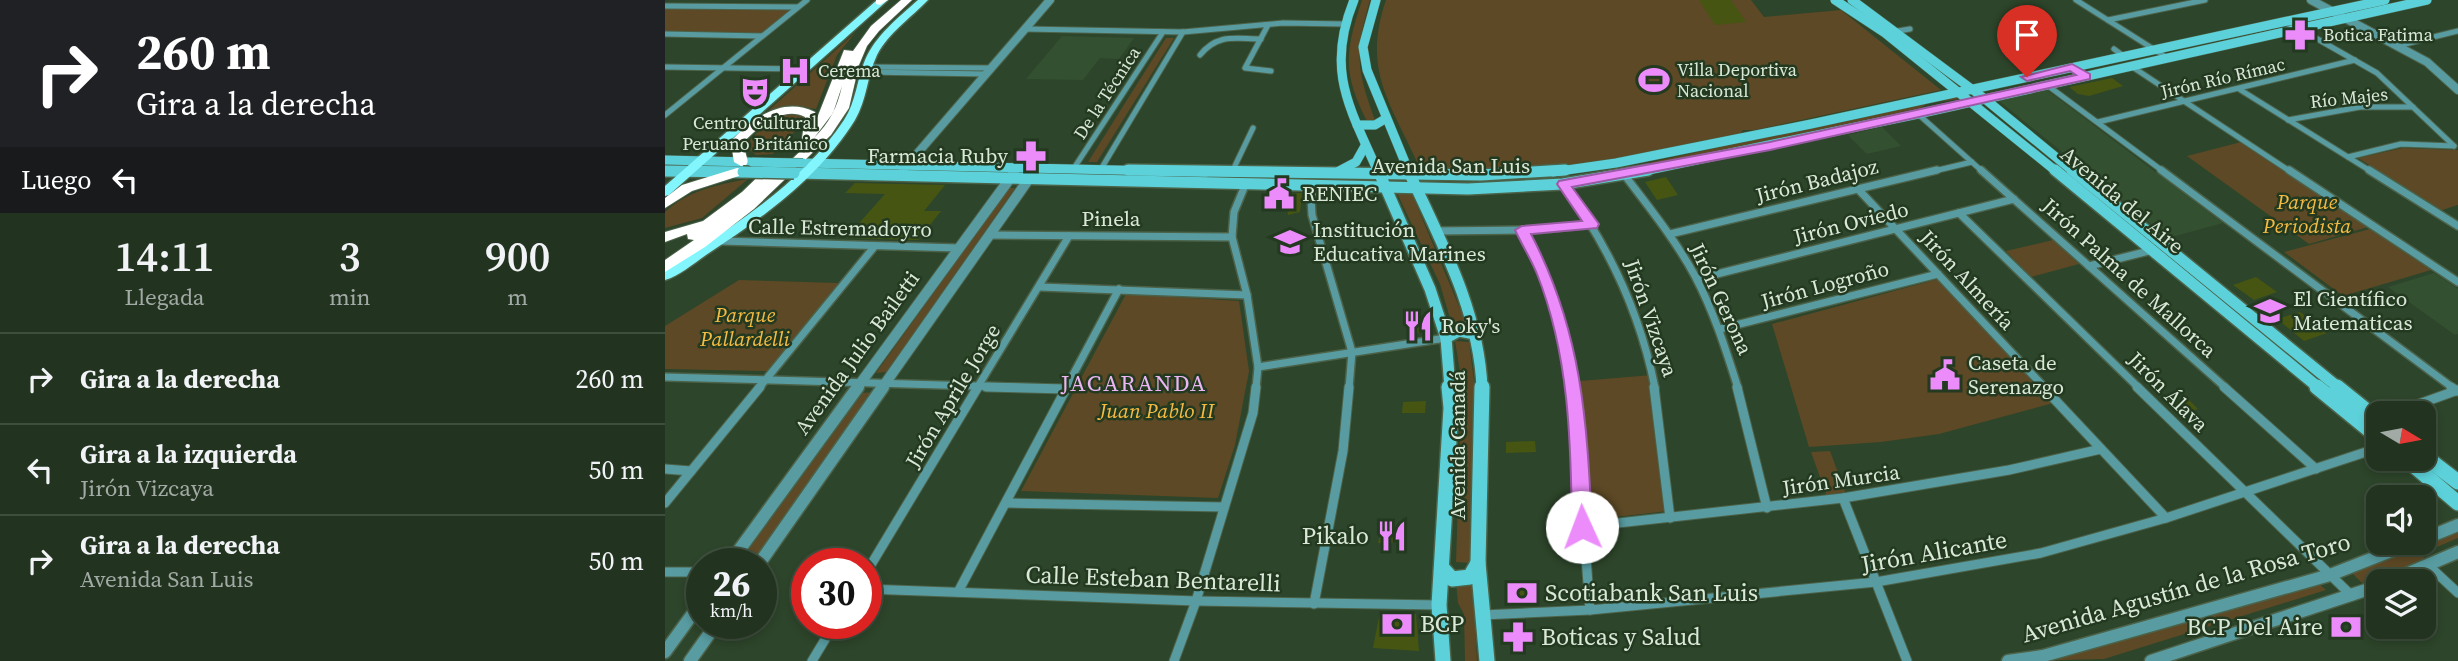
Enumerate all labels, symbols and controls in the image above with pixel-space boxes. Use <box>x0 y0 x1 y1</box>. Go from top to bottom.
pin <box>1997 5 2057 77</box>
icon: arrive <box>2008 16 2046 54</box>
text: 260 m <box>136 18 271 85</box>
pharmacy icon: Botica Fatima <box>2283 18 2317 52</box>
place label: Botica Fatima <box>2323 22 2434 47</box>
icon: right <box>21 28 112 119</box>
street label: De la Técnica <box>1067 41 1146 144</box>
street label: Jirón Río Rímac <box>2157 51 2288 104</box>
hospital icon: Cerema <box>778 54 812 88</box>
place label: Villa Deportiva Nacional <box>1677 57 1798 103</box>
place label: Cerema <box>818 58 881 83</box>
sports icon: Villa Deportiva Nacional <box>1637 63 1671 97</box>
theatre icon: Centro Cultural Peruano Británico <box>738 75 772 109</box>
street label: Río Majes <box>2309 81 2389 114</box>
text: Gira a la derecha <box>136 82 376 126</box>
place label: Centro Cultural Peruano Británico <box>682 110 828 156</box>
pharmacy icon: Farmacia Ruby <box>1014 139 1048 173</box>
street label: Avenida del Aire <box>2054 139 2190 260</box>
place label: Farmacia Ruby <box>867 141 1008 170</box>
street label: Avenida San Luis <box>1372 151 1530 180</box>
street label: Jirón Badajoz <box>1752 151 1881 210</box>
icon: left <box>106 161 144 199</box>
text: Luego <box>21 162 92 198</box>
public building icon: RENIEC <box>1262 177 1296 211</box>
place label: RENIEC <box>1302 179 1377 208</box>
park label: Parque Periodista <box>2262 187 2351 240</box>
street label: Jirón Palma de Mallorca <box>2035 191 2223 364</box>
street label: Jirón Oviedo <box>1789 194 1911 251</box>
street label: Pinela <box>1082 204 1141 233</box>
street label: Calle Estremadoyro <box>748 211 932 244</box>
place label: Institución Educativa Marines <box>1313 215 1486 268</box>
street label: Jirón Almería <box>1913 222 2022 336</box>
school or university icon: Institución Educativa Marines <box>1273 225 1307 259</box>
text: 14:11 <box>114 227 214 285</box>
text: 3 <box>339 227 361 285</box>
text: 900 <box>485 227 550 285</box>
street label: Jirón Gerona <box>1682 237 1760 360</box>
street label: Jirón Vizcaya <box>1618 254 1685 381</box>
street label: Jirón Logroño <box>1757 254 1892 316</box>
street label: Avenida Julio Bailetti <box>787 265 926 440</box>
text: Llegada <box>124 281 204 313</box>
text: min <box>329 281 370 313</box>
text: m <box>507 281 528 313</box>
place label: El Científico Matematicas <box>2293 284 2413 337</box>
school or university icon: El Científico Matematicas <box>2253 294 2287 328</box>
park label: Parque Pallardelli <box>699 300 791 353</box>
restaurant icon: Roky's <box>1401 309 1435 343</box>
place label: Roky's <box>1441 311 1500 340</box>
street label: Jirón Aprile Jorge <box>898 318 1007 474</box>
street label: Jirón Álava <box>2121 344 2215 439</box>
place label: Caseta de Serenazgo <box>1968 348 2064 401</box>
public building icon: Caseta de Serenazgo <box>1928 358 1962 392</box>
icon: right <box>21 360 59 398</box>
text: Gira a la derecha <box>80 361 280 397</box>
text: 260 m <box>576 361 644 397</box>
district label: JACARANDA <box>1060 367 1207 399</box>
street label: Avenida Canadá <box>1443 370 1472 520</box>
park label: Juan Pablo II <box>1096 396 1215 425</box>
north arrow <box>2366 401 2436 471</box>
map controls <box>2366 401 2436 639</box>
text: Gira a la izquierda <box>80 436 297 472</box>
icon: left <box>21 451 59 489</box>
text: 50 m <box>589 452 644 488</box>
street label: Jirón Murcia <box>1779 457 1902 502</box>
text: Jirón Vizcaya <box>80 472 214 504</box>
button: sound <box>2366 485 2436 555</box>
position arrow <box>1545 490 1619 564</box>
place label: Pikalo <box>1302 519 1369 552</box>
restaurant icon: Pikalo <box>1375 519 1409 553</box>
street label: Jirón Alicante <box>1857 522 2009 581</box>
street label: Avenida Agustín de la Rosa Toro <box>2018 525 2354 650</box>
text: Gira a la derecha <box>80 527 280 563</box>
icon: right <box>21 542 59 580</box>
text: 50 m <box>589 543 644 579</box>
speed limit sign: 30 <box>791 548 882 639</box>
street label: Calle Esteban Bentarelli <box>1025 558 1281 599</box>
text: 26 <box>713 560 750 608</box>
text: Avenida San Luis <box>80 563 254 595</box>
button: layers <box>2366 569 2436 639</box>
bank icon: Scotiabank San Luis <box>1505 576 1539 610</box>
place label: Scotiabank San Luis <box>1545 576 1758 609</box>
text: km/h <box>710 598 753 623</box>
bank icon: BCP <box>1380 607 1414 641</box>
place label: BCP <box>1420 607 1464 640</box>
place label: BCP Del Aire <box>2186 610 2323 643</box>
bank icon: BCP Del Aire <box>2329 610 2363 644</box>
pharmacy icon: Boticas y Salud <box>1501 620 1535 654</box>
place label: Boticas y Salud <box>1541 620 1701 653</box>

